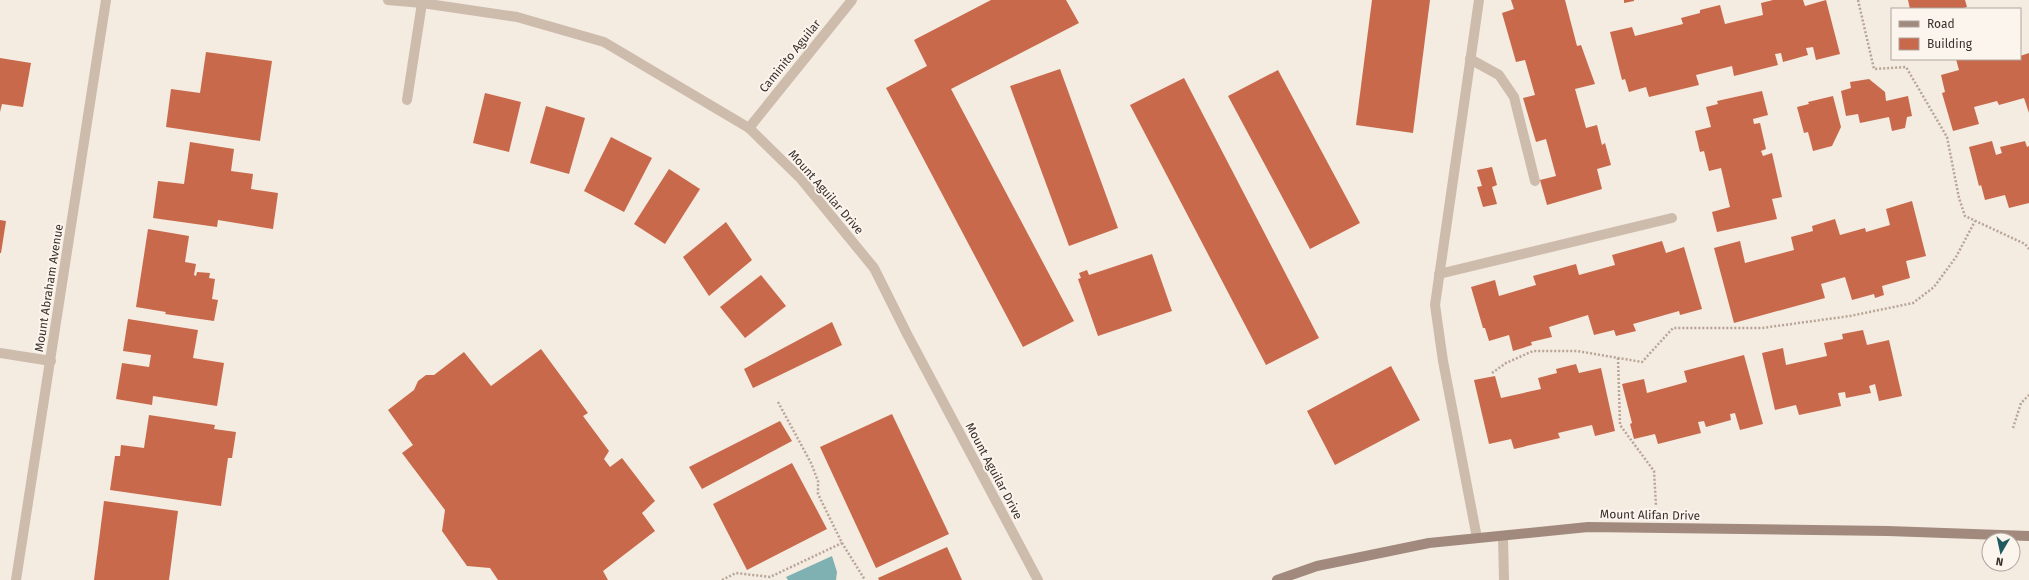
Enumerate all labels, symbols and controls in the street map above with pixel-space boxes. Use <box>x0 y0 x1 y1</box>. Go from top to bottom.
legend <box>1891 8 2021 60</box>
street label: Caminito Aguilar <box>756 17 824 95</box>
text: Road <box>1927 17 1955 31</box>
text: Building <box>1927 37 1973 51</box>
street label: Mount Aguilar Drive <box>786 147 866 237</box>
street label: Mount Abraham Avenue <box>32 223 66 353</box>
street label: Mount Aguilar Drive <box>963 420 1025 522</box>
street label: Mount Alifan Drive <box>1600 507 1700 523</box>
north arrow <box>1981 532 2021 572</box>
text: N <box>1995 554 2004 568</box>

